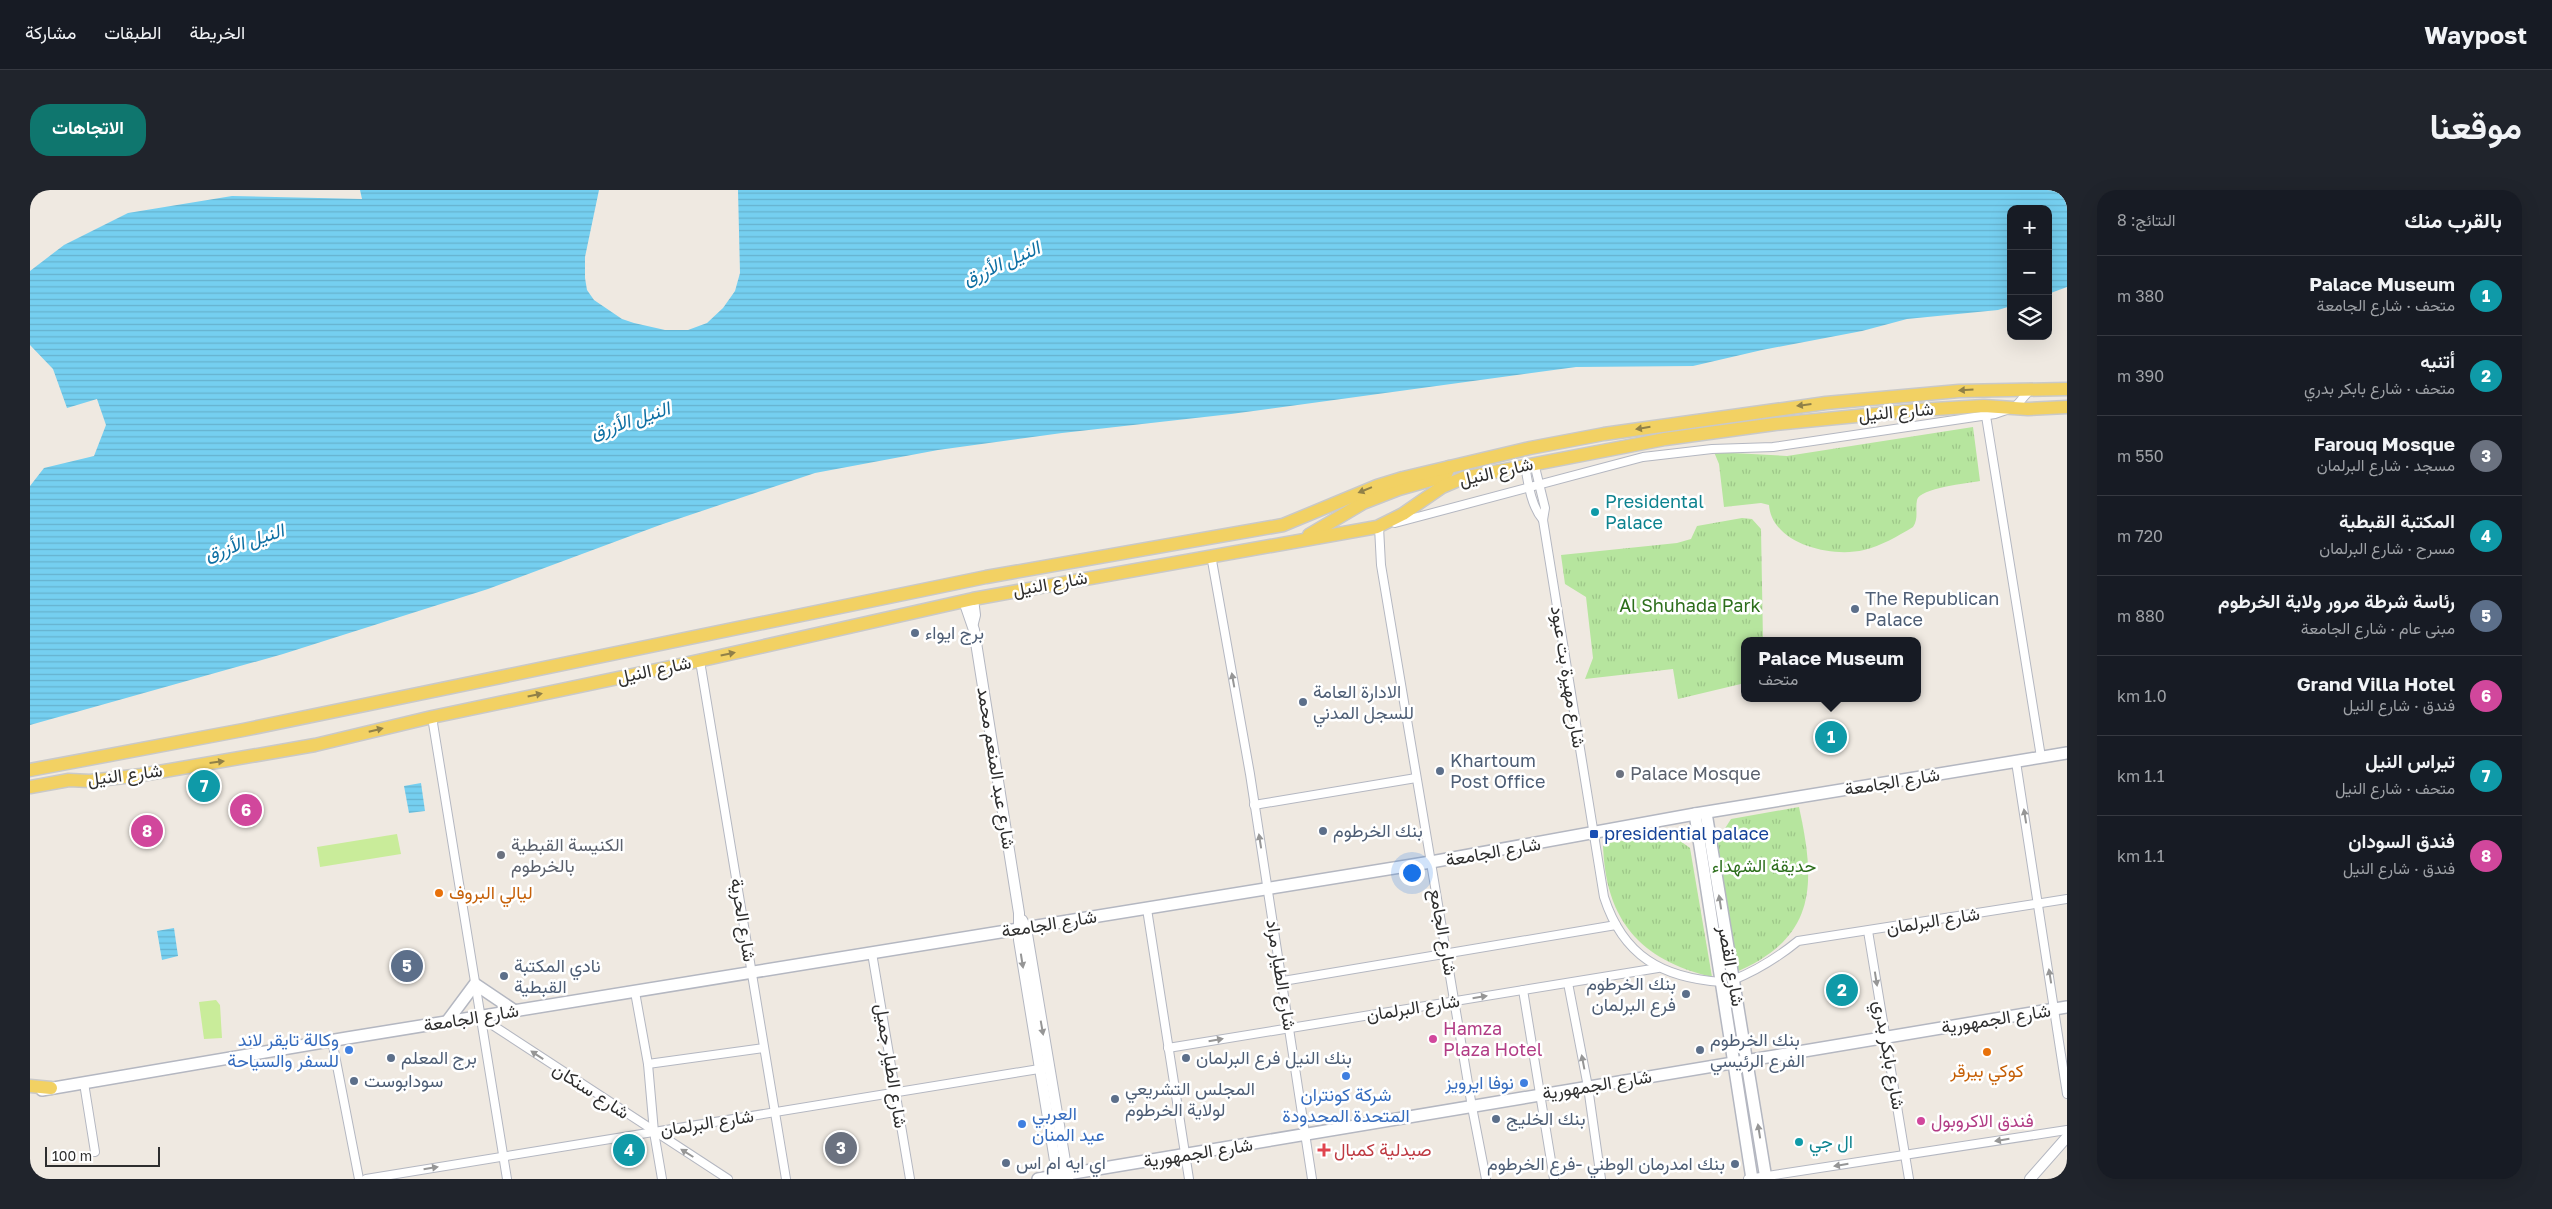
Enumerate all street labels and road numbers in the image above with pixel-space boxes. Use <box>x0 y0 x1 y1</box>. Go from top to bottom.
street label: شارع النيل <box>1857 397 1935 427</box>
street label: شارع النيل <box>1457 452 1535 492</box>
street label: شارع النيل <box>1011 566 1089 602</box>
street label: شارع مهيرة بت عبود <box>1545 604 1591 750</box>
street label: شارع النيل <box>615 650 693 690</box>
street label: شارع عبد المنعم محمد <box>971 685 1021 851</box>
street label: شارع النيل <box>86 758 164 792</box>
street label: شارع الجامعة <box>1843 763 1941 801</box>
street label: شارع الجامعة <box>1444 832 1542 872</box>
street label: شارع الحرية <box>725 877 761 963</box>
street label: شارع الجامع <box>1424 887 1462 977</box>
street label: شارع البرلمان <box>1884 902 1982 940</box>
street label: شارع الجامعة <box>1000 905 1098 943</box>
street label: شارع الطيار مراد <box>1260 918 1302 1032</box>
street label: شارع القصر <box>1712 923 1750 1008</box>
street label: شارع البرلمان <box>1364 989 1462 1027</box>
street label: شارع الجمهورية <box>1939 998 2053 1040</box>
street label: شارع الجامعة <box>422 999 520 1037</box>
street label: شارع بابكر بدري <box>1865 999 1910 1112</box>
street label: شارع الطيار جميل <box>869 1002 913 1130</box>
street label: شارع سنكان <box>548 1057 634 1125</box>
street label: شارع الجمهورية <box>1540 1064 1654 1106</box>
street label: شارع البرلمان <box>658 1104 756 1142</box>
street label: شارع الجمهورية <box>1141 1132 1255 1174</box>

